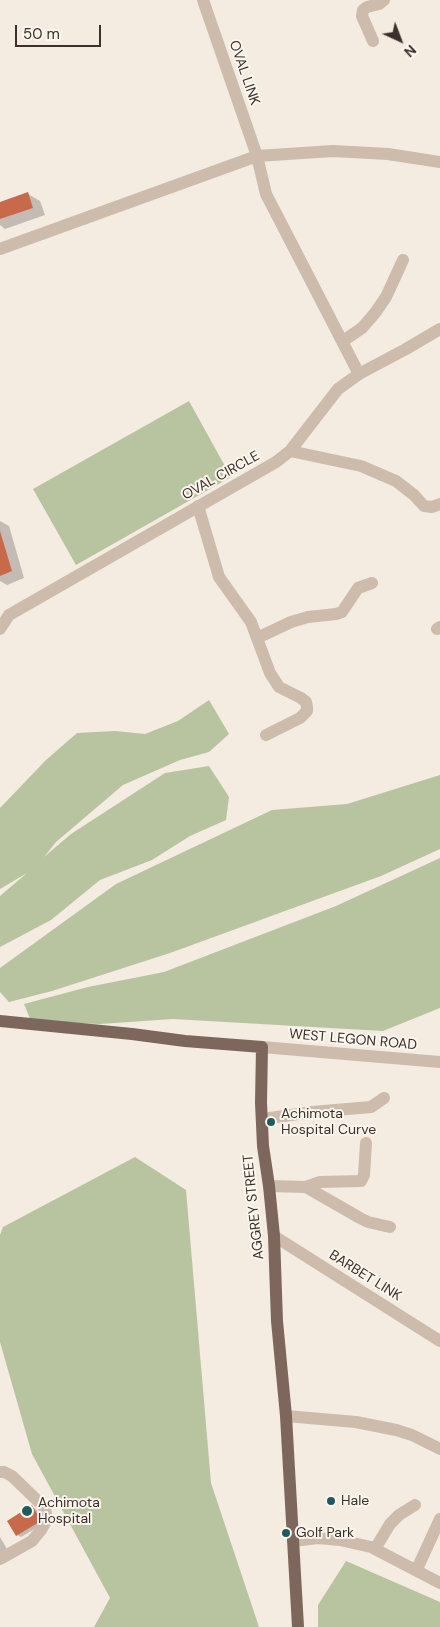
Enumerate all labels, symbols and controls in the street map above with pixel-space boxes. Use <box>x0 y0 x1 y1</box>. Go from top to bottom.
scale bar <box>18 15 104 47</box>
north arrow <box>375 15 425 65</box>
text: 50 m <box>23 24 60 44</box>
street label: OVAL LINK <box>225 38 263 108</box>
text: N <box>400 41 420 61</box>
street label: OVAL CIRCLE <box>179 448 263 504</box>
street label: WEST LEGON ROAD <box>288 1026 418 1054</box>
place label: Achimota Hospital Curve <box>281 1106 376 1138</box>
marker: Achimota Hospital Curve <box>265 1116 277 1128</box>
street label: AGGREY STREET <box>240 1154 268 1260</box>
street label: BARBET LINK <box>326 1247 404 1305</box>
place label: Hale <box>341 1493 369 1509</box>
place label: Achimota Hospital <box>38 1495 100 1528</box>
marker: Hale <box>325 1495 337 1507</box>
marker: Achimota Hospital <box>20 1504 34 1518</box>
place label: Golf Park <box>296 1525 354 1541</box>
marker: Golf Park <box>280 1527 292 1539</box>

